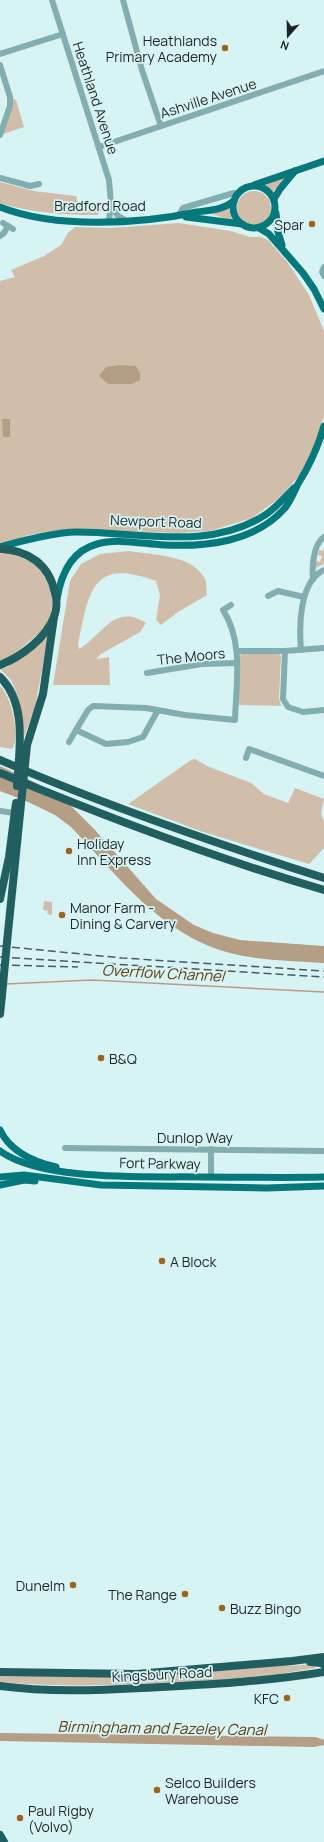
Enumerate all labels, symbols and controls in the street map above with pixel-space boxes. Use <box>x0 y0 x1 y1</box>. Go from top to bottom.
north arrow <box>268 16 308 56</box>
place label: Heathlands Primary Academy <box>106 31 218 66</box>
text: N <box>278 37 291 54</box>
street label: Heathland Avenue <box>69 39 123 157</box>
marker: Heathlands Primary Academy <box>220 43 230 53</box>
street label: Ashville Avenue <box>157 73 259 123</box>
street label: Bradford Road <box>54 196 146 215</box>
place label: Spar <box>274 215 304 234</box>
marker: Spar <box>307 219 317 229</box>
street label: Newport Road <box>110 510 202 532</box>
street label: The Moors <box>156 643 226 669</box>
place label: Holiday Inn Express <box>77 834 151 869</box>
marker: Holiday Inn Express <box>64 846 74 856</box>
place label: Manor Farm - Dining & Carvery <box>70 898 176 933</box>
marker: Manor Farm - Dining & Carvery <box>57 910 67 920</box>
water label: Overflow Channel <box>101 959 227 987</box>
place label: B&Q <box>109 1049 137 1068</box>
marker: B&Q <box>96 1053 106 1063</box>
street label: Dunlop Way <box>157 1128 234 1147</box>
street label: Fort Parkway <box>119 1153 202 1173</box>
place label: A Block <box>170 1252 218 1271</box>
marker: A Block <box>157 1256 167 1266</box>
place label: Dunelm <box>16 1576 65 1595</box>
marker: Dunelm <box>68 1580 78 1590</box>
place label: The Range <box>108 1585 177 1604</box>
marker: The Range <box>180 1589 190 1599</box>
place label: Buzz Bingo <box>230 1599 301 1618</box>
marker: Buzz Bingo <box>217 1603 227 1613</box>
street label: Kingsbury Road <box>111 1662 213 1686</box>
place label: KFC <box>254 1689 279 1708</box>
marker: KFC <box>282 1693 292 1703</box>
water label: Birmingham and Fazeley Canal <box>57 1716 269 1740</box>
place label: Selco Builders Warehouse <box>165 1773 256 1808</box>
marker: Selco Builders Warehouse <box>152 1785 162 1795</box>
place label: Paul Rigby (Volvo) <box>28 1801 95 1836</box>
marker: Paul Rigby (Volvo) <box>15 1813 25 1823</box>

